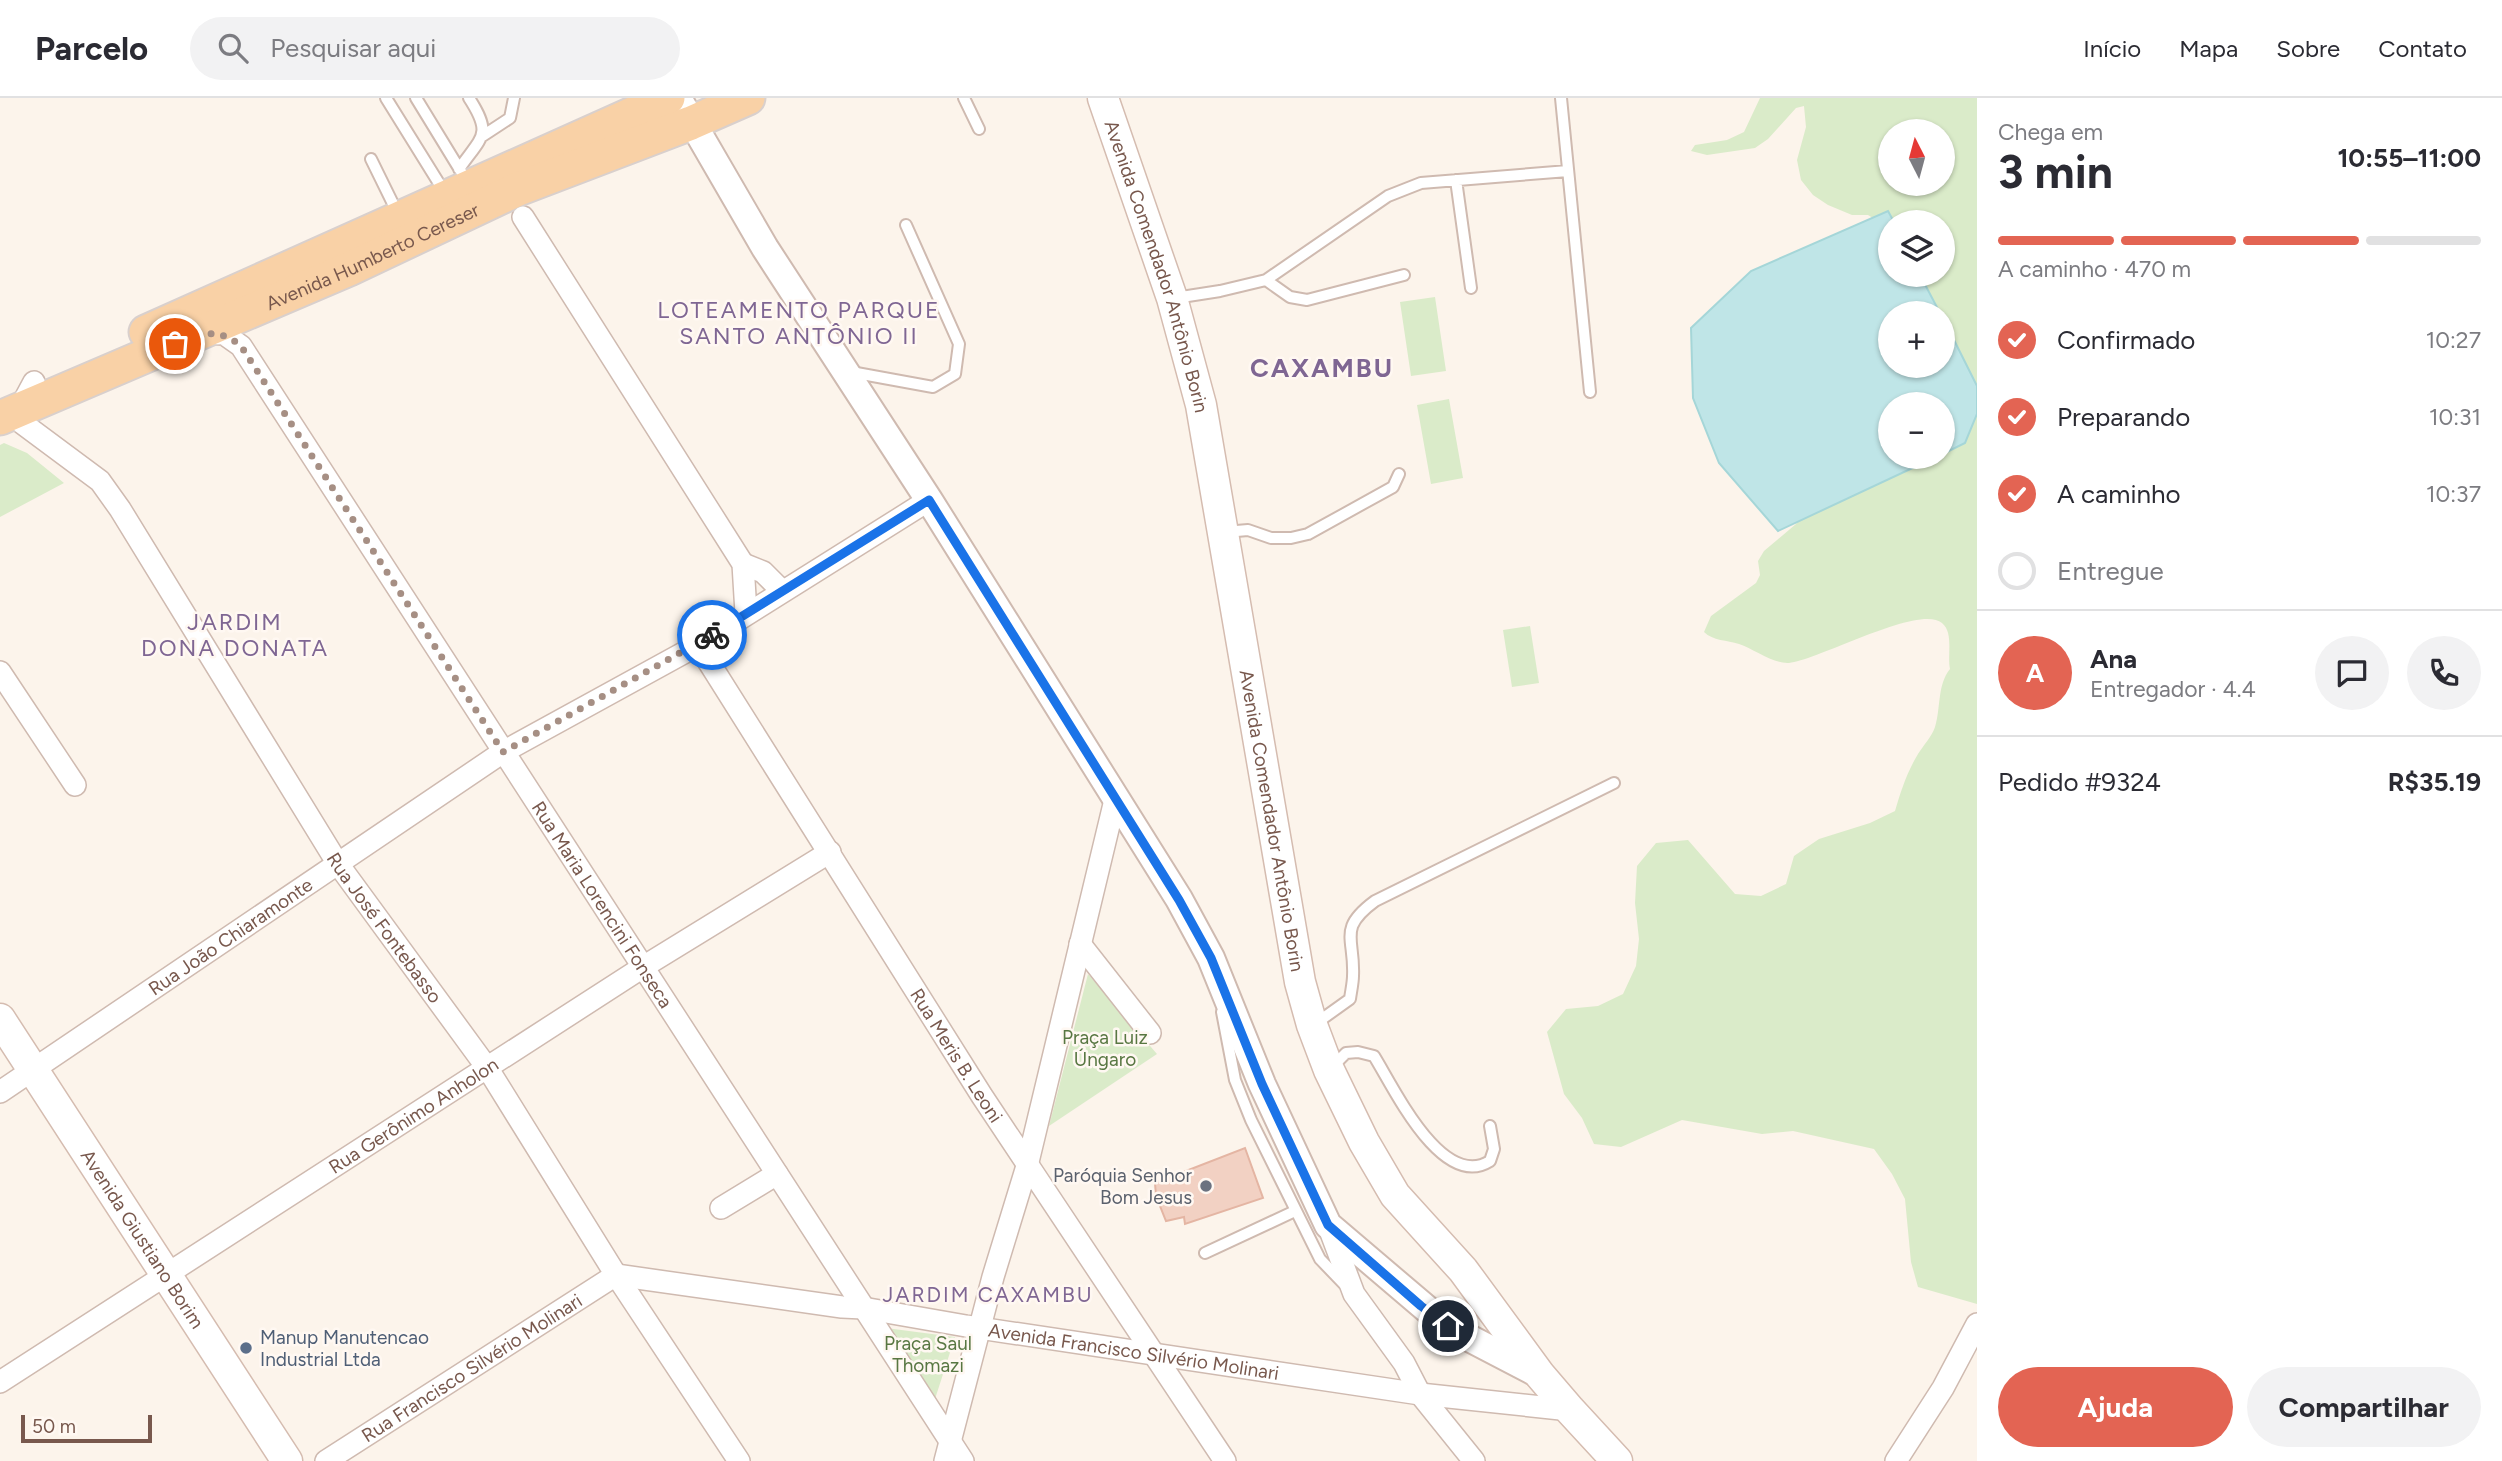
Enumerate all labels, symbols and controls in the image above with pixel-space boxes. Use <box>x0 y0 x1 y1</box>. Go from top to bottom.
search box <box>190 17 680 80</box>
text: Parcelo <box>35 29 148 68</box>
icon: search <box>214 29 252 67</box>
text: Pesquisar aqui <box>270 32 436 64</box>
text: Início <box>2083 34 2141 63</box>
text: Mapa <box>2179 34 2238 63</box>
text: Sobre <box>2276 34 2340 63</box>
text: Contato <box>2378 34 2467 63</box>
street label: Avenida Comendador Antônio Borin <box>1100 117 1214 414</box>
text: Chega em <box>1998 118 2103 146</box>
north arrow <box>1878 119 1955 196</box>
map controls <box>1878 119 1955 469</box>
text: 10:55–11:00 <box>2337 142 2481 174</box>
text: 3 min <box>1998 144 2113 200</box>
street label: Avenida Humberto Cereser <box>262 197 483 315</box>
button: layers <box>1878 210 1955 287</box>
text: A caminho · 470 m <box>1998 255 2191 283</box>
district label: LOTEAMENTO PARQUE SANTO ANTÔNIO II <box>657 296 941 350</box>
button: + <box>1878 301 1955 378</box>
pin <box>145 314 205 374</box>
icon: check <box>1998 321 2036 359</box>
text: Confirmado <box>2057 324 2195 356</box>
icon: bag <box>156 325 194 363</box>
text: 10:27 <box>2426 326 2481 354</box>
district label: CAXAMBU <box>1250 352 1394 384</box>
button: − <box>1878 392 1955 469</box>
icon: check <box>1998 398 2036 436</box>
text: Preparando <box>2057 401 2190 433</box>
text: 10:31 <box>2429 403 2481 431</box>
icon: check <box>1998 475 2036 513</box>
text: A caminho <box>2057 478 2181 510</box>
text: 10:37 <box>2426 480 2481 508</box>
text: Entregue <box>2057 555 2164 587</box>
courier <box>677 600 747 670</box>
district label: JARDIM DONA DONATA <box>141 608 329 662</box>
icon: bike <box>693 616 731 654</box>
button: chat <box>2315 636 2389 710</box>
button: phone <box>2407 636 2481 710</box>
text: Ana <box>2090 643 2137 675</box>
text: A <box>2026 657 2044 689</box>
street label: Avenida Comendador Antônio Borin <box>1235 668 1309 973</box>
text: Entregador · 4.4 <box>2090 675 2256 703</box>
text: Pedido #9324 <box>1998 766 2161 798</box>
text: R$35.19 <box>2388 766 2481 798</box>
street label: Rua Maria Lorencini Fonseca <box>527 797 678 1012</box>
street label: Rua José Fontebasso <box>322 848 447 1007</box>
street label: Rua João Chiaramonte <box>144 873 317 1000</box>
street label: Rua Meris B. Leoni <box>906 984 1008 1127</box>
park label: Praça Luiz Úngaro <box>1062 1026 1148 1071</box>
street label: Rua Gerônimo Anholon <box>324 1052 502 1178</box>
street label: Avenida Giustiano Borim <box>76 1145 209 1333</box>
place label: Paróquia Senhor Bom Jesus <box>1053 1164 1193 1209</box>
marker: Paróquia Senhor Bom Jesus <box>1198 1178 1214 1194</box>
district label: JARDIM CAXAMBU <box>882 1282 1094 1307</box>
street label: Rua Francisco Silvério Molinari <box>357 1288 586 1447</box>
pin <box>1418 1296 1478 1356</box>
icon: home <box>1429 1307 1467 1345</box>
street label: Avenida Francisco Silvério Molinari <box>987 1318 1281 1384</box>
place label: Manup Manutencao Industrial Ltda <box>260 1326 429 1371</box>
park label: Praça Saul Thomazi <box>884 1332 972 1377</box>
marker: Manup Manutencao Industrial Ltda <box>238 1340 254 1356</box>
button: Ajuda <box>1998 1367 2233 1447</box>
button: Compartilhar <box>2247 1367 2481 1447</box>
scale bar <box>21 1412 152 1444</box>
text: 50 m <box>32 1415 76 1438</box>

